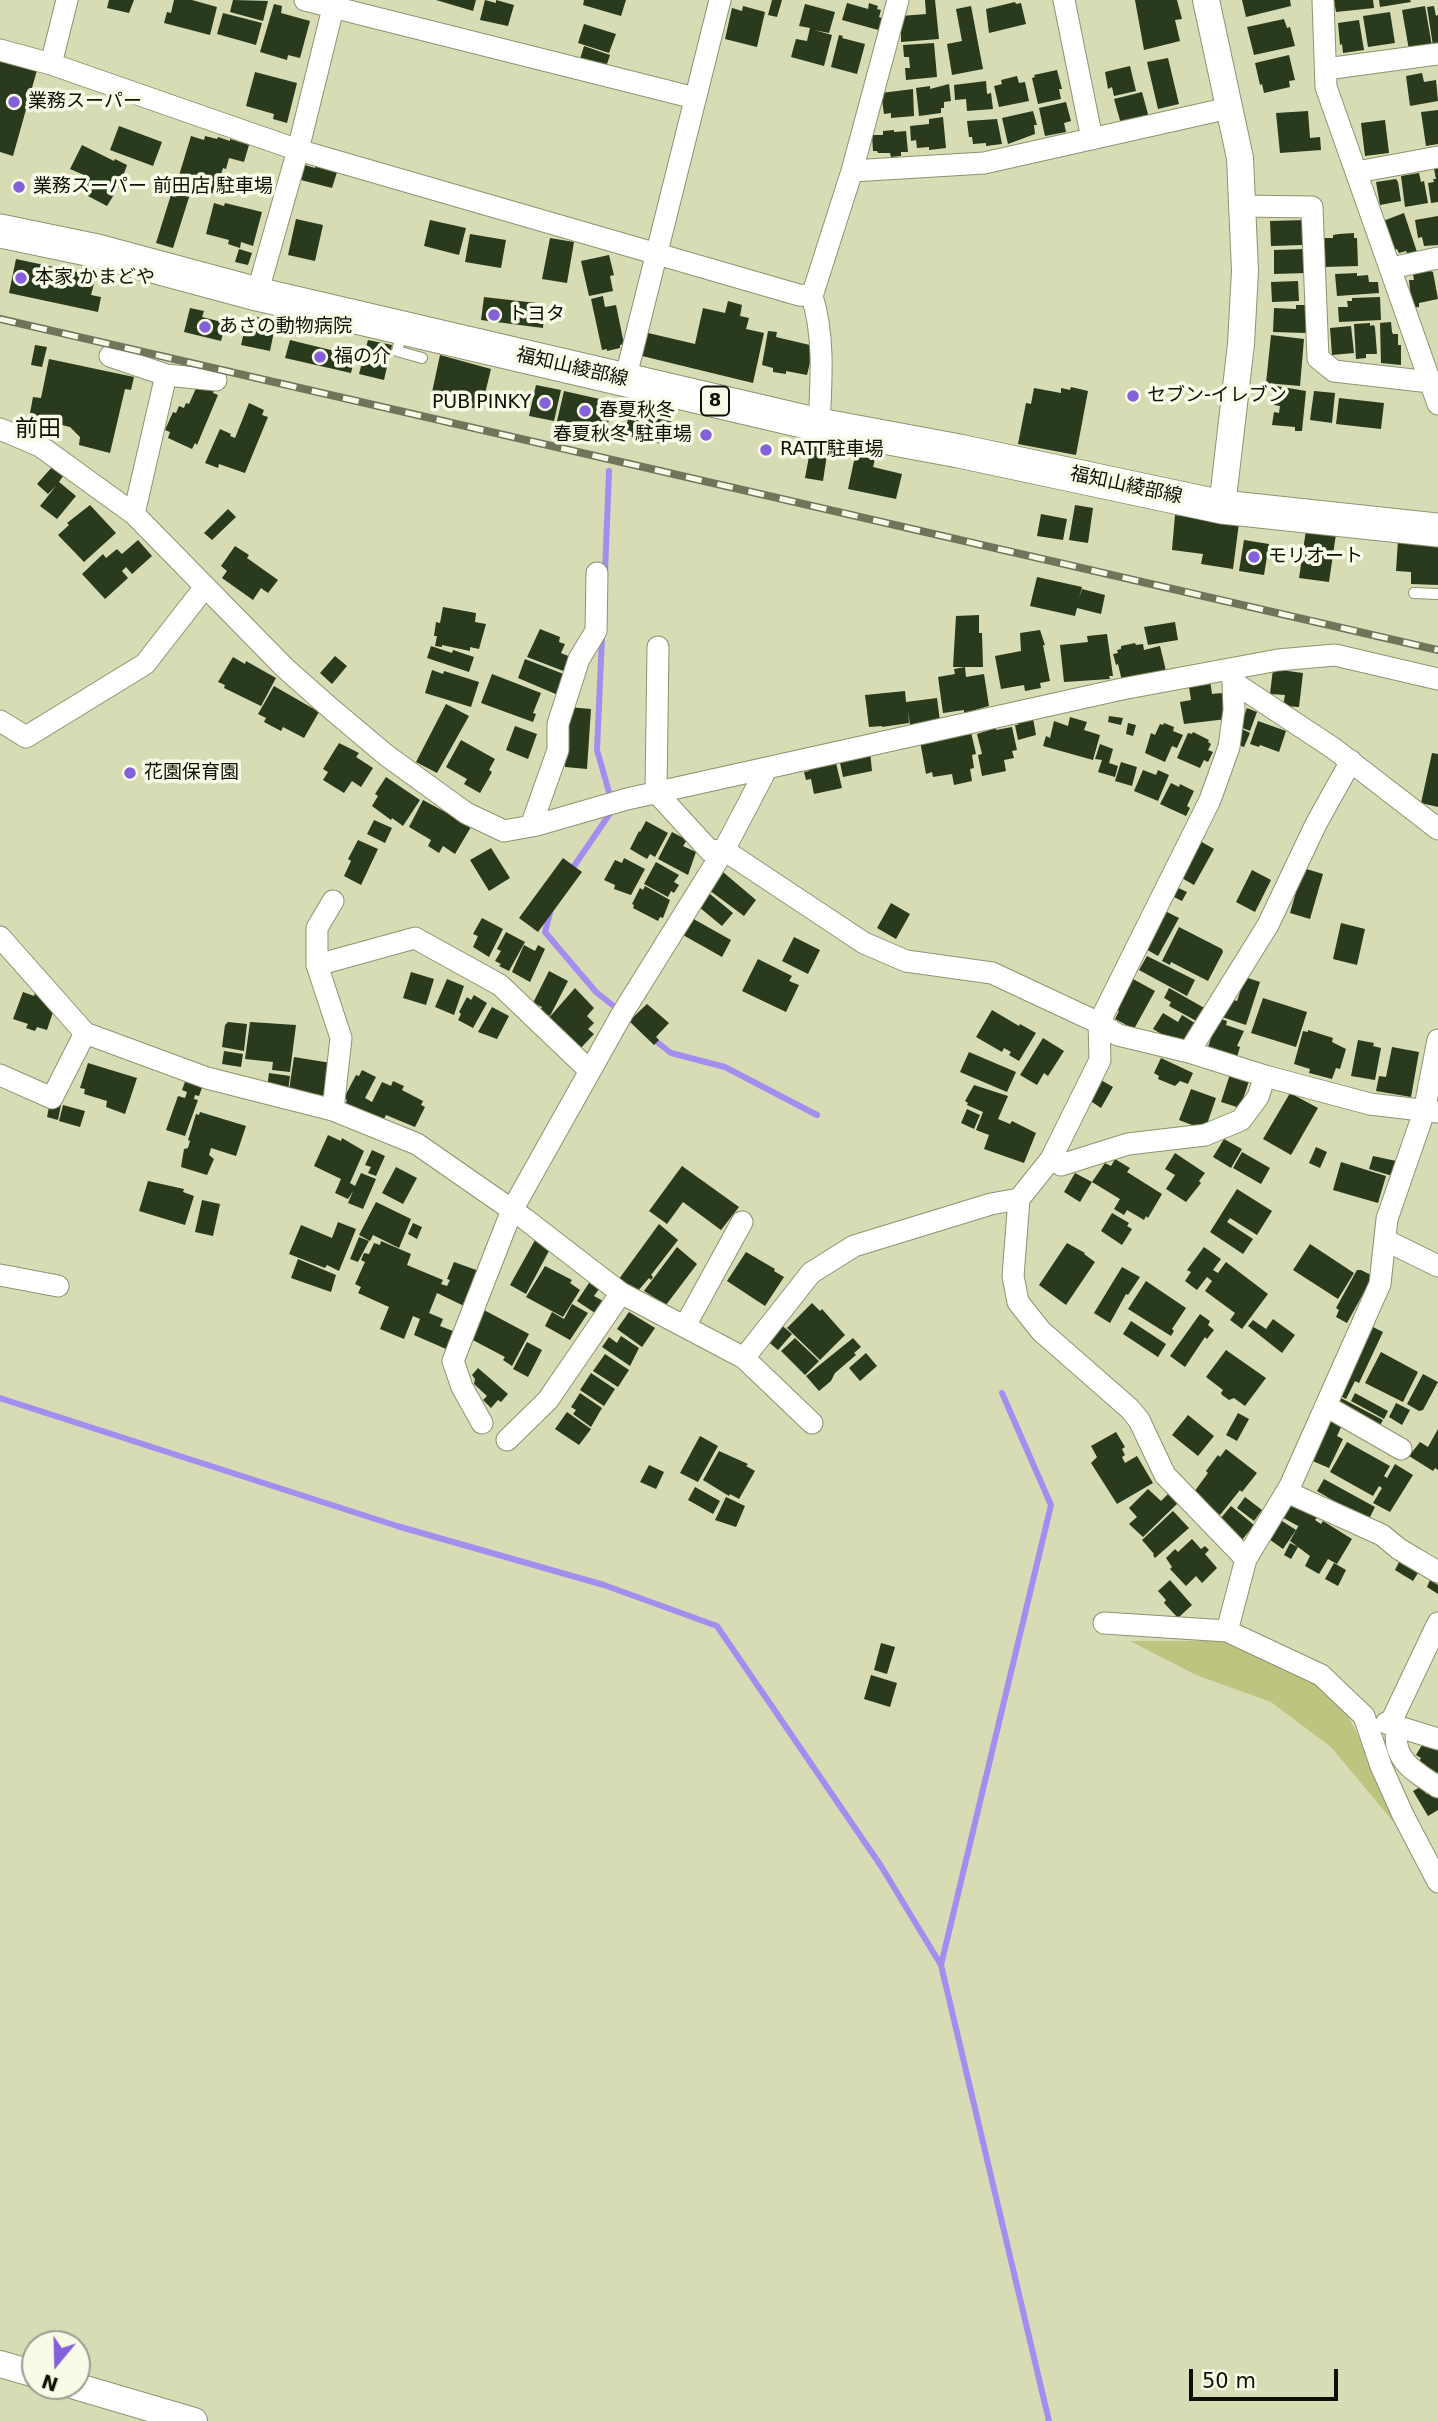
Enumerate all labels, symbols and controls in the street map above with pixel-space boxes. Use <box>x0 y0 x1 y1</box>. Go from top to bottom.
place label: 業務スーパー <box>28 91 142 113</box>
marker: 業務スーパー <box>6 94 22 110</box>
place label: 業務スーパー 前田店 駐車場 <box>33 176 273 198</box>
marker: 業務スーパー 前田店 駐車場 <box>11 179 27 195</box>
place label: 本家 かまどや <box>35 267 155 289</box>
marker: 本家 かまどや <box>13 270 29 286</box>
place label: トヨタ <box>508 304 565 326</box>
marker: トヨタ <box>486 307 502 323</box>
place label: あさの動物病院 <box>219 316 352 338</box>
marker: あさの動物病院 <box>197 319 213 335</box>
street label: 福知山綾部線 <box>514 344 630 392</box>
place label: 福の介 <box>334 346 391 368</box>
marker: 福の介 <box>312 349 328 365</box>
place label: セブン-イレブン <box>1147 385 1287 407</box>
road number: 8 <box>701 386 729 416</box>
marker: セブン-イレブン <box>1125 388 1141 404</box>
place label: PUB PINKY <box>432 392 531 414</box>
marker: PUB PINKY <box>537 395 553 411</box>
place label: 春夏秋冬 <box>599 400 675 422</box>
marker: 春夏秋冬 <box>577 403 593 419</box>
district label: 前田 <box>15 416 61 444</box>
place label: 春夏秋冬 駐車場 <box>553 424 692 446</box>
marker: 春夏秋冬 駐車場 <box>698 427 714 443</box>
place label: RATT駐車場 <box>780 439 884 461</box>
marker: RATT駐車場 <box>758 442 774 458</box>
street label: 福知山綾部線 <box>1068 463 1184 509</box>
place label: モリオート <box>1268 546 1363 568</box>
marker: モリオート <box>1246 549 1262 565</box>
place label: 花園保育園 <box>144 762 239 784</box>
marker: 花園保育園 <box>122 765 138 781</box>
north arrow <box>21 2330 91 2400</box>
scale bar <box>1193 2354 1342 2398</box>
text: 50 m <box>1202 2369 1256 2393</box>
text: N <box>39 2370 61 2396</box>

